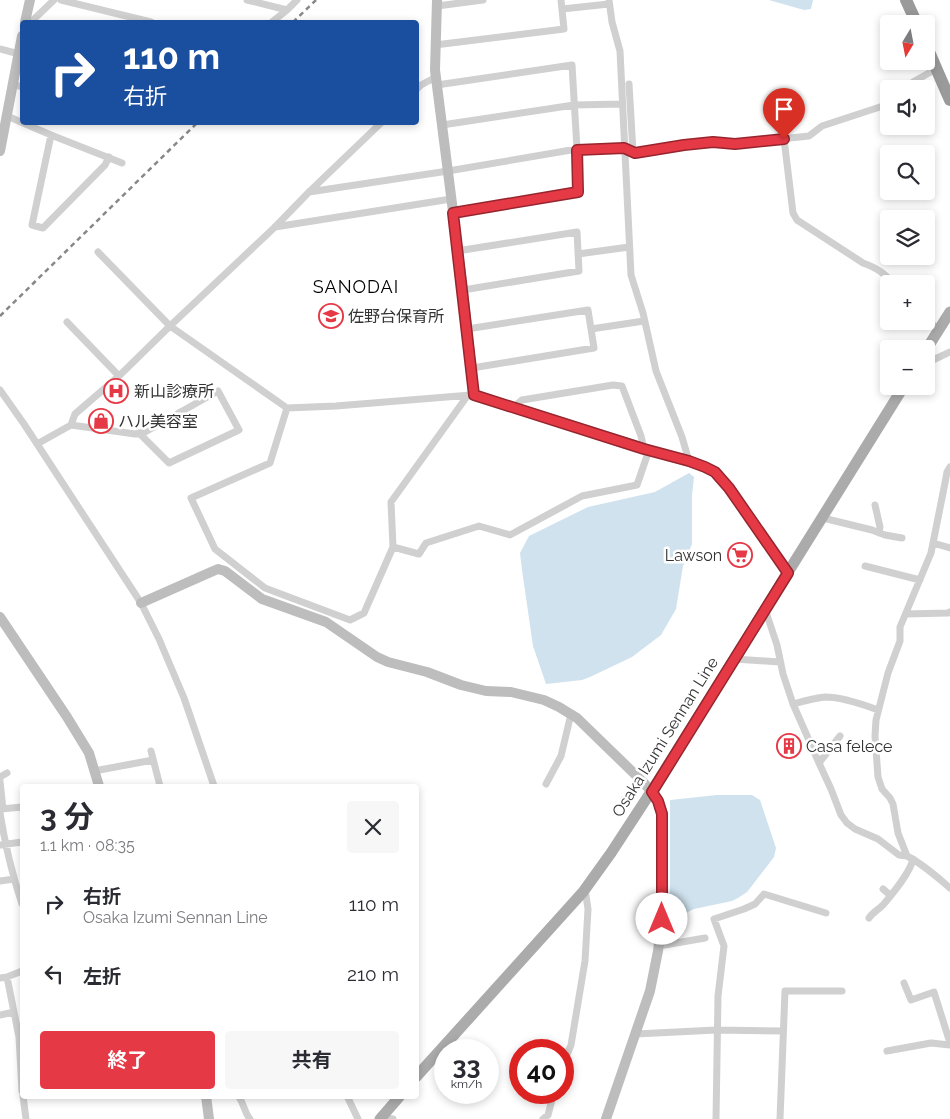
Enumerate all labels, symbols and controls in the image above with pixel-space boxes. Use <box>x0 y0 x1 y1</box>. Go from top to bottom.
north arrow <box>880 15 935 70</box>
map controls <box>880 15 935 395</box>
text: 110 m <box>123 36 220 77</box>
icon: right <box>40 40 105 105</box>
button: sound <box>880 80 935 135</box>
text: 右折 <box>123 83 167 109</box>
pin <box>763 88 805 139</box>
icon: arrive <box>770 95 798 123</box>
button: search <box>880 145 935 200</box>
button: layers <box>880 210 935 265</box>
button: + <box>880 275 935 330</box>
district label: SANODAI <box>313 276 399 297</box>
school or university icon: 佐野台保育所 <box>318 303 344 329</box>
place label: 佐野台保育所 <box>348 307 444 326</box>
button: − <box>880 340 935 395</box>
hospital icon: 新山診療所 <box>103 378 129 404</box>
place label: 新山診療所 <box>134 382 214 401</box>
shop icon: ハル美容室 <box>88 408 114 434</box>
place label: ハル美容室 <box>118 412 198 431</box>
supermarket icon: Lawson <box>727 542 753 568</box>
place label: Lawson <box>665 546 722 565</box>
street label: Osaka Izumi Sennan Line <box>608 654 722 820</box>
building icon: Casa felece <box>776 733 802 759</box>
place label: Casa felece <box>806 737 892 756</box>
text: 3 分 <box>40 799 94 834</box>
button: close <box>347 801 399 853</box>
text: 1.1 km · 08:35 <box>40 836 135 855</box>
text: 右折 <box>83 885 121 907</box>
icon: right <box>40 890 68 918</box>
position arrow <box>635 892 687 944</box>
text: 110 m <box>349 893 399 915</box>
text: Osaka Izumi Sennan Line <box>83 908 268 927</box>
icon: left <box>40 960 68 988</box>
text: 210 m <box>347 963 399 985</box>
text: 左折 <box>83 965 121 987</box>
button: 終了 <box>40 1031 215 1089</box>
button: 共有 <box>225 1031 399 1089</box>
speed limit sign: 40 <box>509 1039 574 1104</box>
text: 33 <box>453 1050 480 1080</box>
text: km/h <box>451 1077 482 1091</box>

